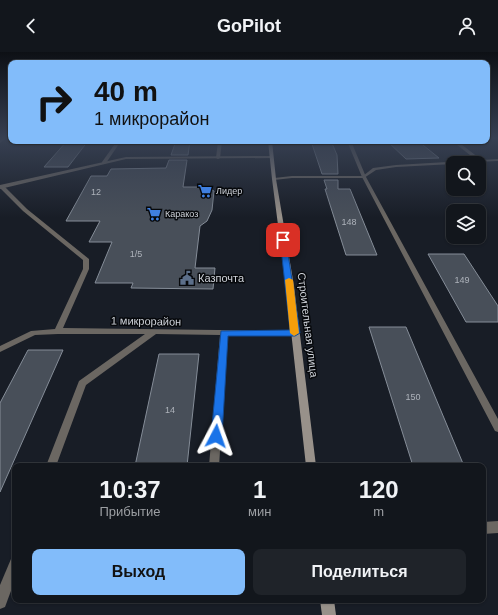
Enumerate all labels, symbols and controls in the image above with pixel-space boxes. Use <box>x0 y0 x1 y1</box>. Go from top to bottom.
icon: back <box>20 15 42 37</box>
icon: person <box>456 15 478 37</box>
text: GoPilot <box>217 16 281 36</box>
icon: right <box>28 76 80 128</box>
text: 40 m <box>94 76 158 107</box>
text: 1 микрорайон <box>94 109 209 129</box>
map controls <box>446 156 486 244</box>
button: search <box>446 156 486 196</box>
supermarket icon: Лидер <box>197 183 213 199</box>
place label: Лидер <box>216 186 242 196</box>
house number: 12 <box>91 187 101 197</box>
button: layers <box>446 204 486 244</box>
supermarket icon: Каракоз <box>146 206 162 222</box>
place label: Каракоз <box>165 209 198 219</box>
house number: 148 <box>341 217 357 227</box>
pin <box>266 223 300 257</box>
icon: arrive <box>272 229 294 251</box>
house number: 1/5 <box>130 249 142 259</box>
public building icon: Казпочта <box>179 270 195 286</box>
place label: Казпочта <box>198 272 245 284</box>
street label: Строительная улица <box>296 272 320 379</box>
house number: 149 <box>454 275 470 285</box>
street label: 1 микрорайон <box>111 314 181 328</box>
house number: 150 <box>405 392 421 402</box>
house number: 14 <box>165 405 175 415</box>
position arrow <box>195 415 237 457</box>
text: 10:37 <box>99 476 161 503</box>
text: 1 <box>253 476 266 503</box>
text: 120 <box>359 476 399 503</box>
text: Прибытие <box>99 504 161 519</box>
text: мин <box>248 504 271 519</box>
text: m <box>373 504 384 519</box>
button: Выход <box>32 549 245 595</box>
button: Поделиться <box>253 549 466 595</box>

